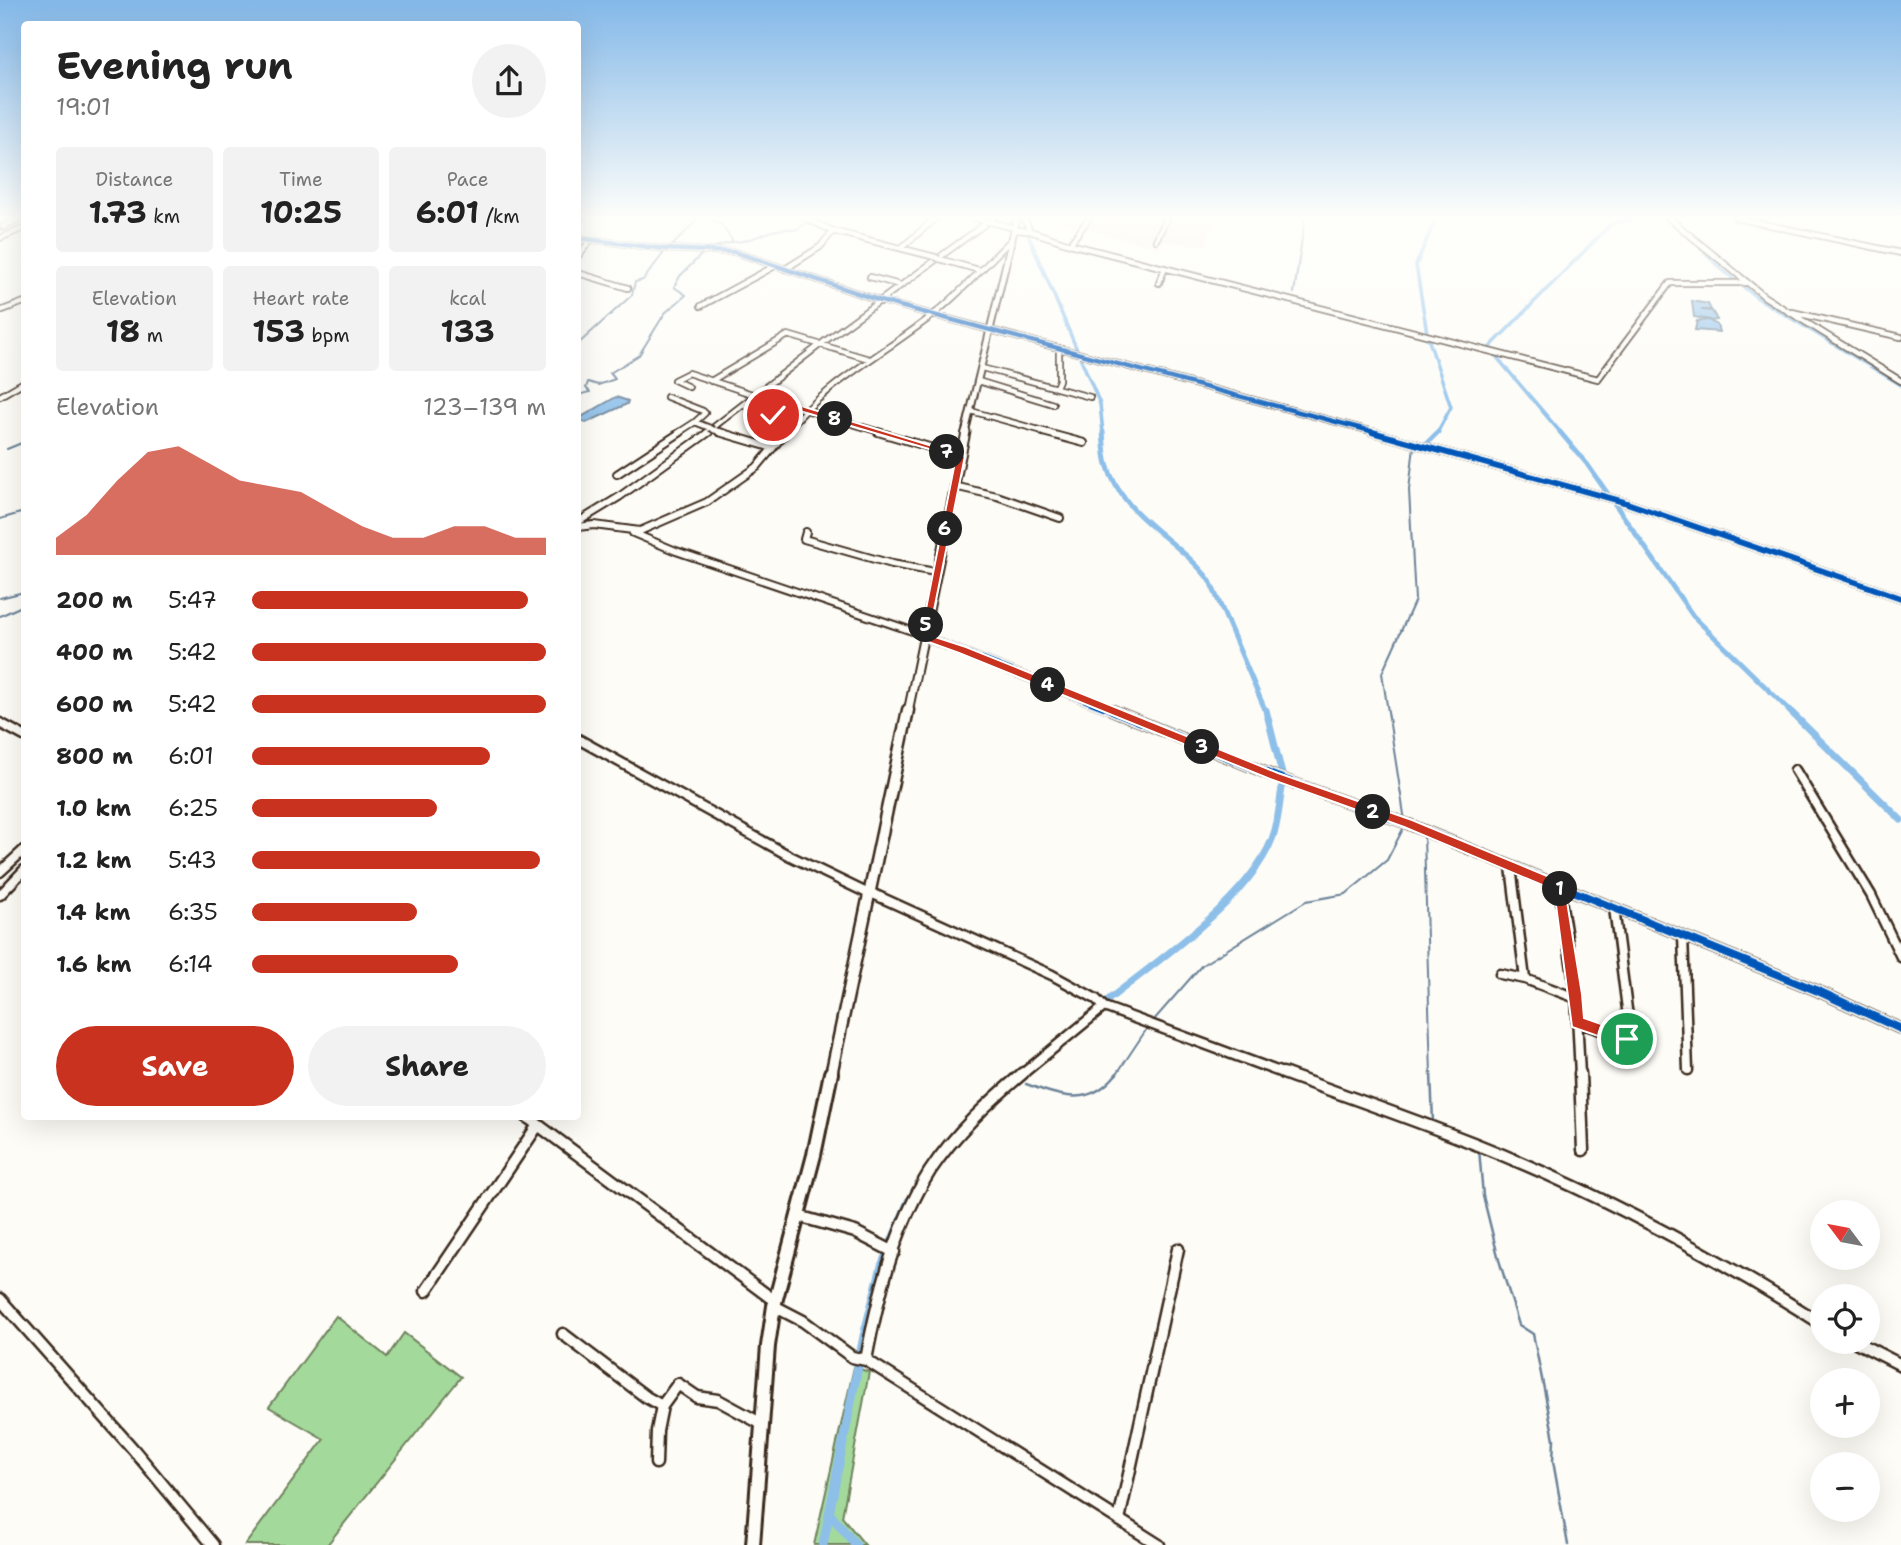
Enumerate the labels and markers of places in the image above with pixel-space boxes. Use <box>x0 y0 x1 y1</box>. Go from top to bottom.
pin <box>743 385 803 445</box>
pin: 8 <box>818 402 852 436</box>
pin: 7 <box>930 434 964 470</box>
pin: 6 <box>928 512 962 546</box>
pin: 5 <box>908 608 944 642</box>
pin: 4 <box>1030 668 1066 702</box>
pin: 3 <box>1184 730 1220 764</box>
pin: 2 <box>1356 794 1390 830</box>
pin: 1 <box>1542 872 1578 906</box>
pin <box>1597 1009 1657 1069</box>

